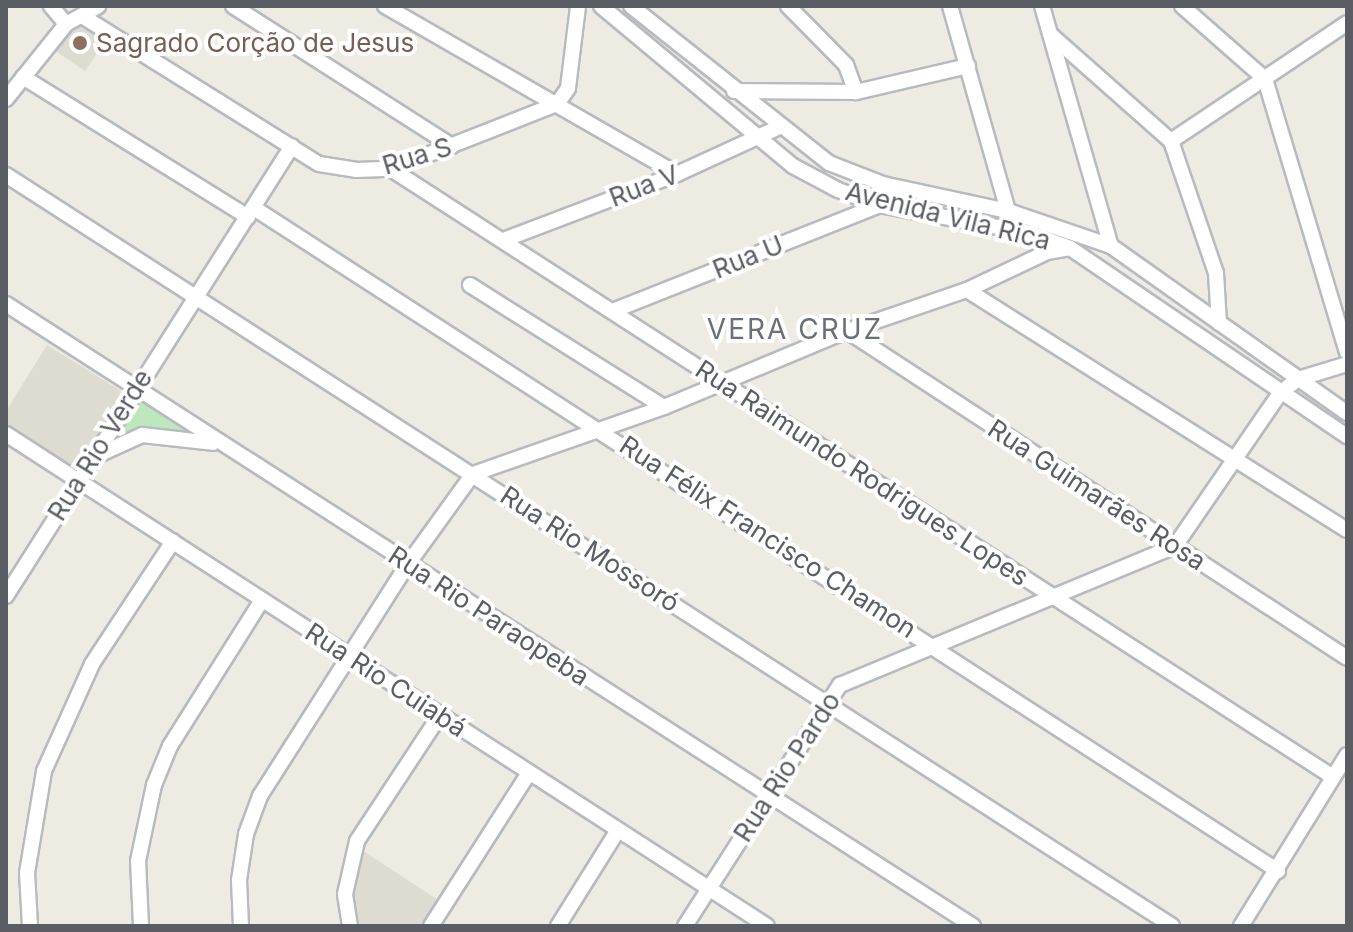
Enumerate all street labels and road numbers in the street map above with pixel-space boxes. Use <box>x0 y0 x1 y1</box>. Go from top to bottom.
street label: Rua S <box>379 131 455 181</box>
street label: Rua V <box>605 159 683 213</box>
street label: Avenida Vila Rica <box>842 175 1054 257</box>
street label: Rua U <box>708 229 788 285</box>
street label: Rua Raimundo Rodrigues Lopes <box>690 353 1034 593</box>
street label: Rua Rio Verde <box>41 364 159 526</box>
street label: Rua Guimarães Rosa <box>982 413 1212 577</box>
street label: Rua Félix Francisco Chamon <box>614 429 922 645</box>
street label: Rua Rio Mossoró <box>495 480 685 618</box>
street label: Rua Rio Paraopeba <box>383 539 595 693</box>
street label: Rua Rio Cuiabá <box>300 616 472 744</box>
street label: Rua Rio Pardo <box>727 686 847 848</box>

